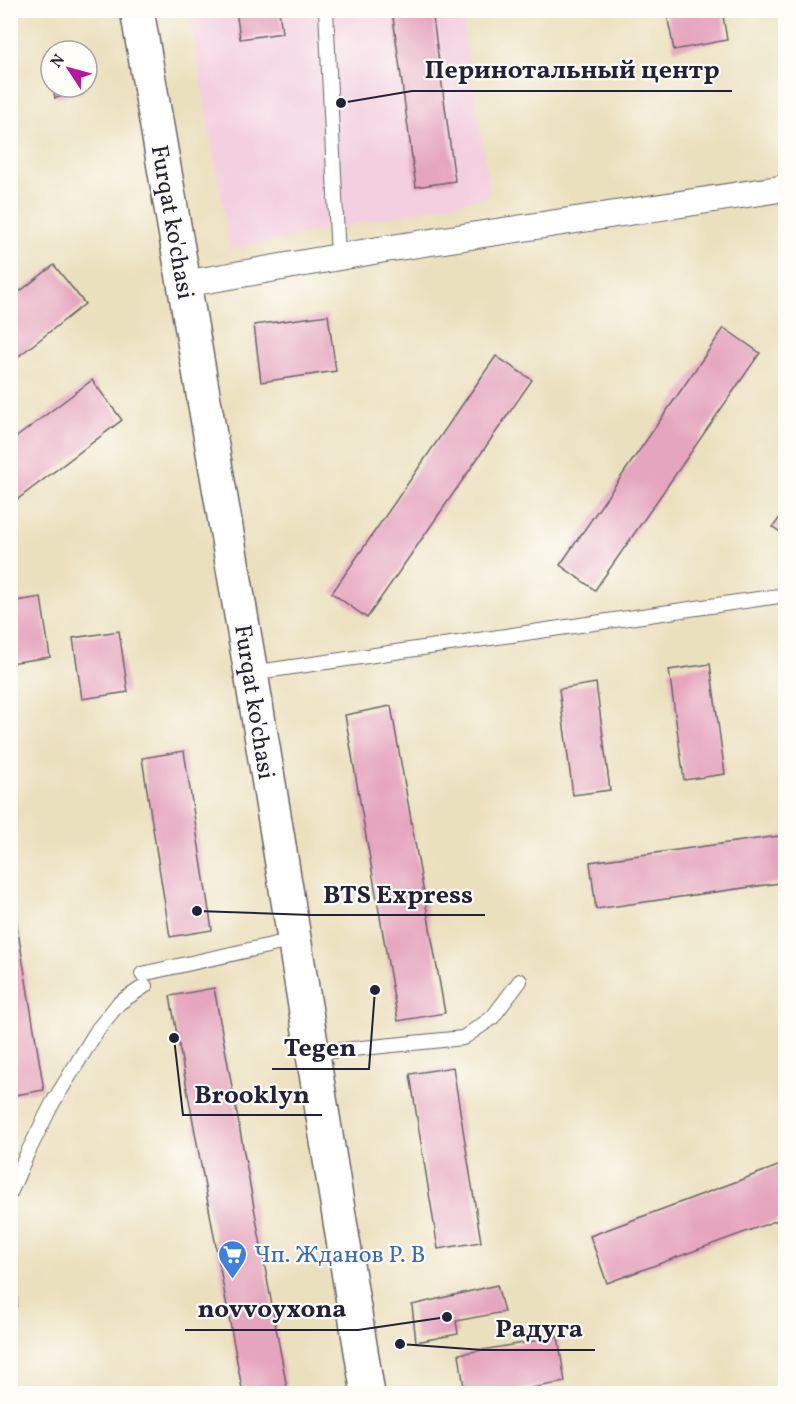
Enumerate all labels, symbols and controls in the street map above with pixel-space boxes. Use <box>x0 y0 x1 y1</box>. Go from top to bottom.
north arrow <box>39 39 99 99</box>
callout: Перинотальный центр <box>412 47 732 91</box>
text: N <box>46 50 71 73</box>
text: Перинотальный центр <box>424 53 720 89</box>
street label: Furqat ko'chasi <box>141 142 201 302</box>
street label: Furqat ko'chasi <box>224 623 282 782</box>
callout: BTS Express <box>311 871 485 915</box>
text: BTS Express <box>323 878 473 914</box>
callout: Tegen <box>272 1025 369 1069</box>
text: Tegen <box>284 1031 356 1067</box>
callout: Brooklyn <box>183 1071 322 1115</box>
text: Brooklyn <box>194 1078 310 1114</box>
supermarket icon: Чп. Жданов Р. В <box>217 1238 249 1280</box>
place label: Чп. Жданов Р. В <box>254 1239 425 1273</box>
callout: novvoyxona <box>185 1286 358 1330</box>
text: novvoyxona <box>197 1292 347 1328</box>
callout: Радуга <box>483 1306 595 1350</box>
text: Радуга <box>495 1312 583 1348</box>

